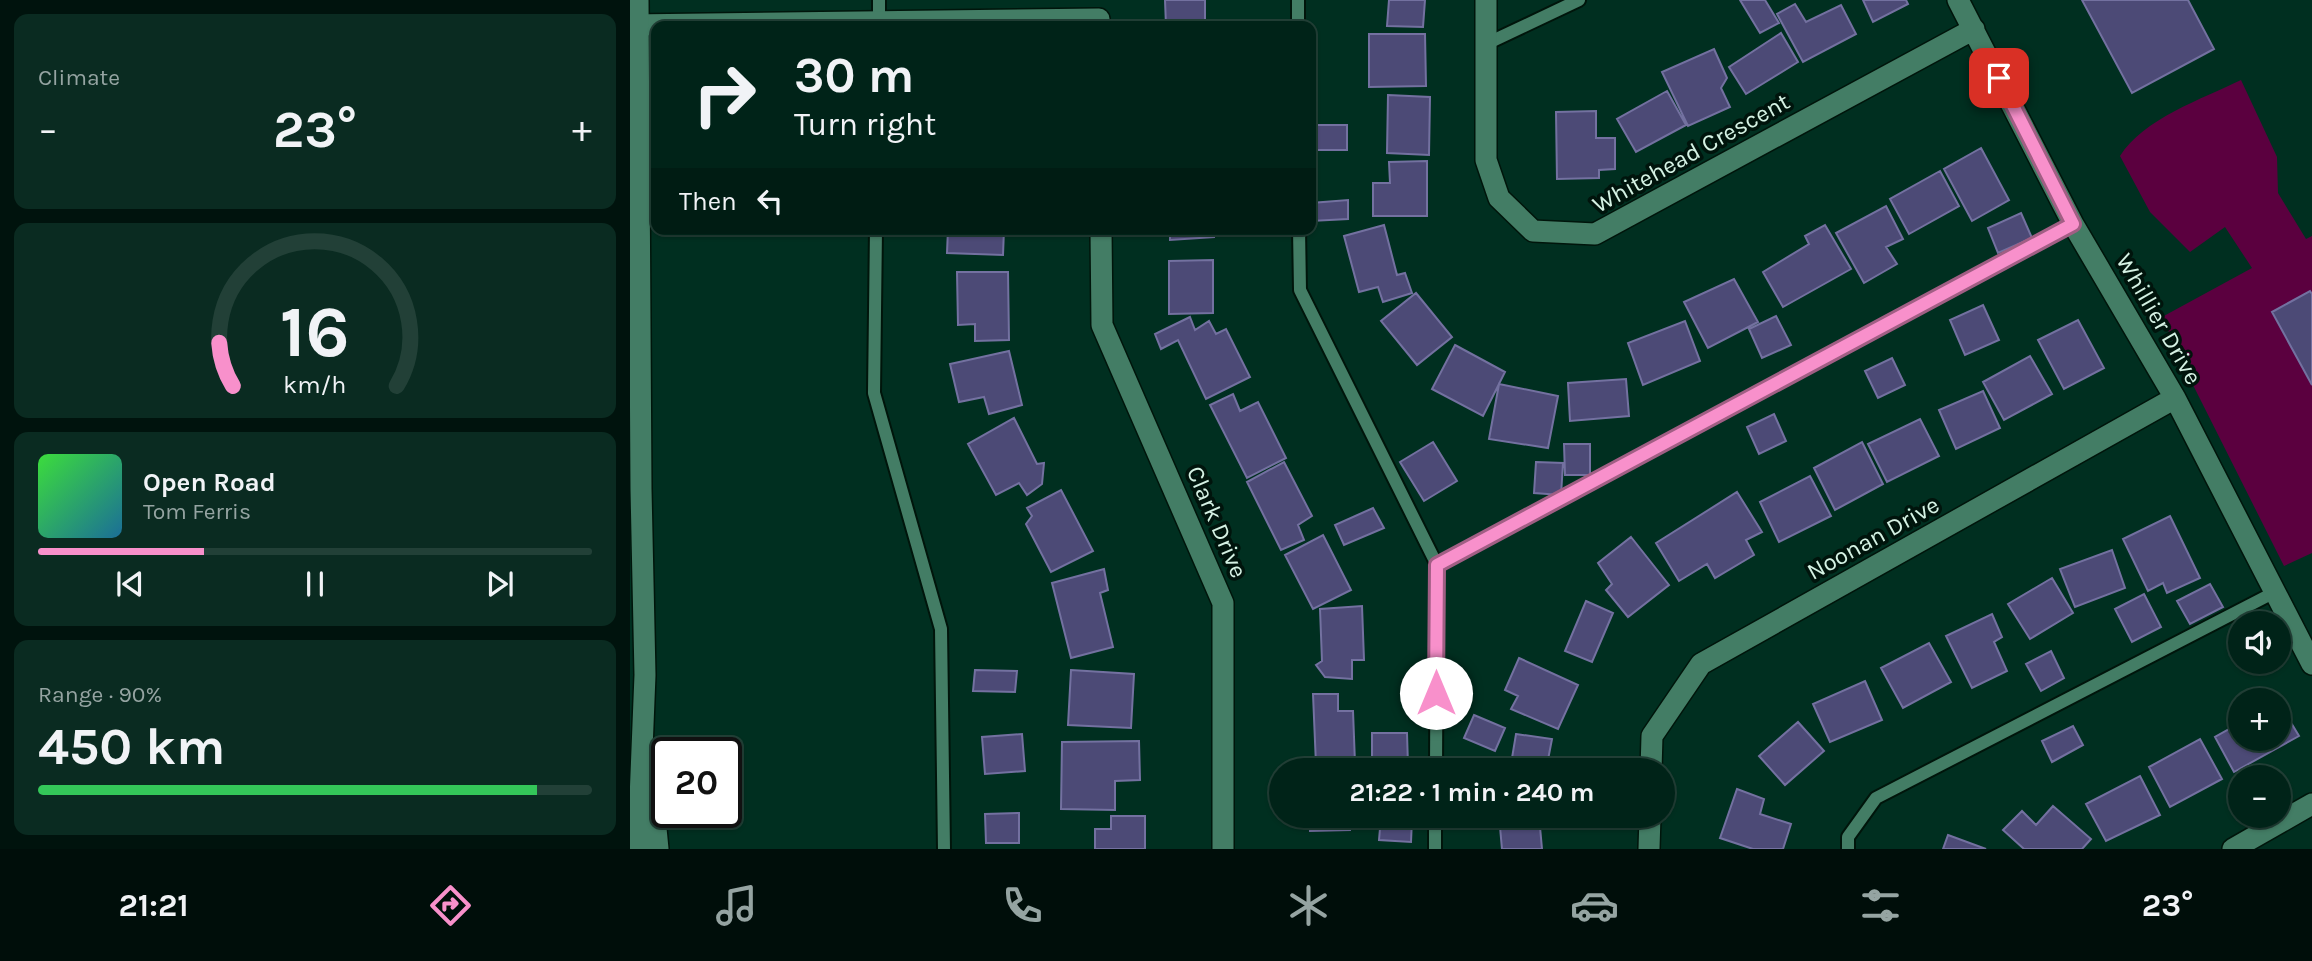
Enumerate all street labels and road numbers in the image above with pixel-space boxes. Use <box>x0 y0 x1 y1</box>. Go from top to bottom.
street label: Whitehead Crescent <box>1588 87 1794 219</box>
street label: Whillier Drive <box>2110 249 2208 389</box>
street label: Clark Drive <box>1181 462 1253 582</box>
street label: Noonan Drive <box>1802 490 1944 586</box>

